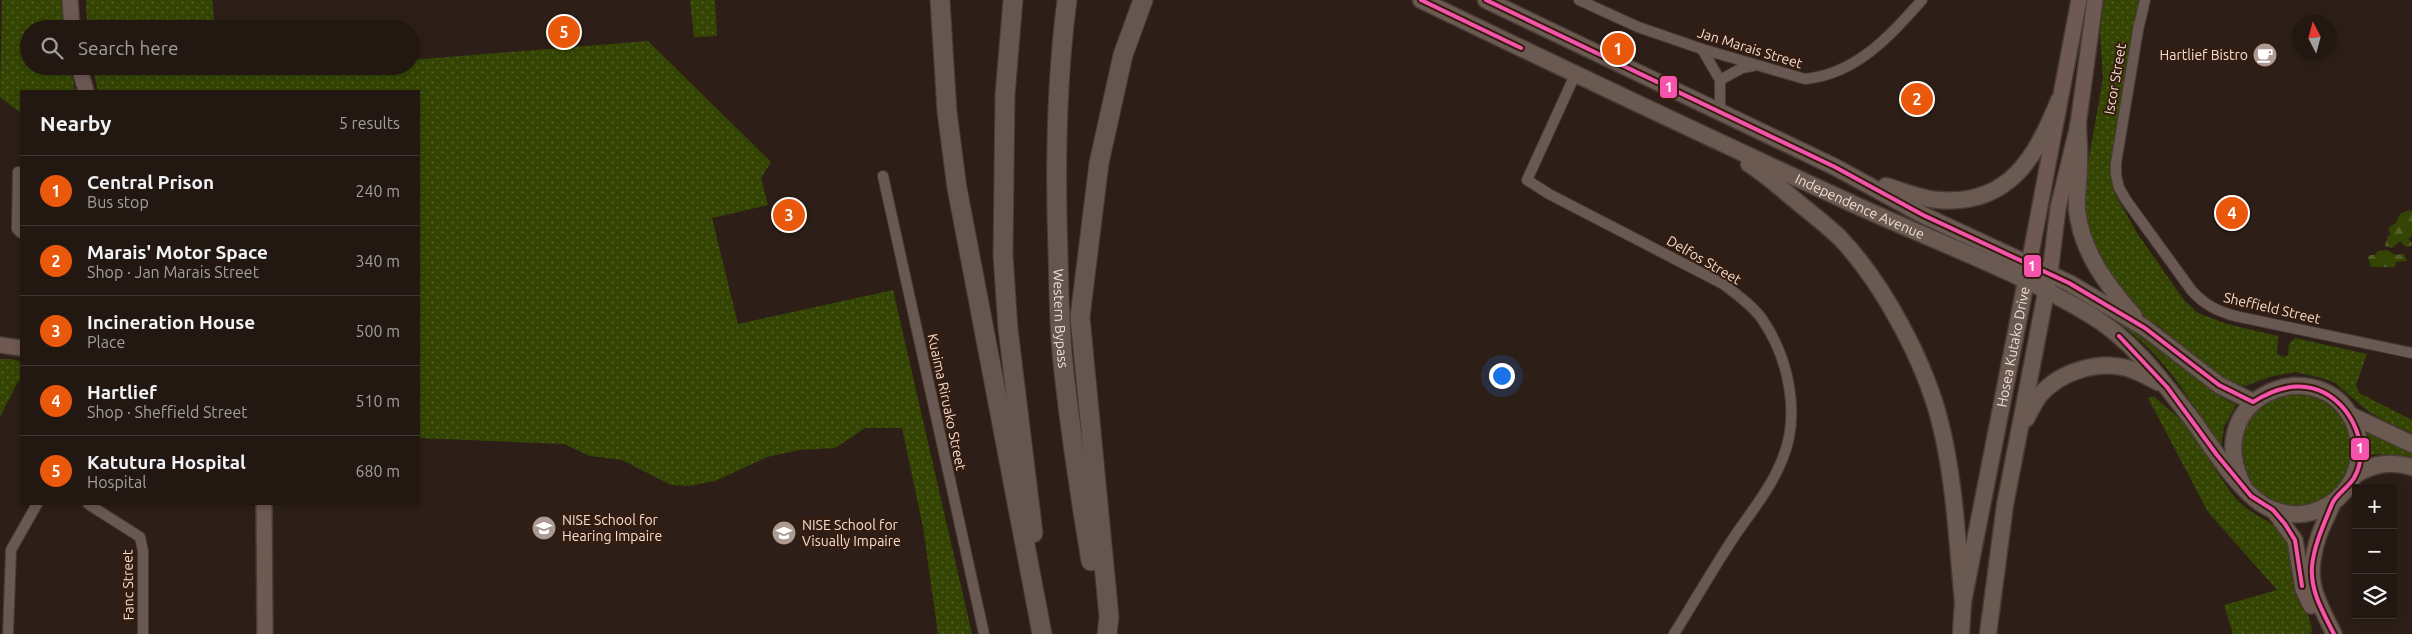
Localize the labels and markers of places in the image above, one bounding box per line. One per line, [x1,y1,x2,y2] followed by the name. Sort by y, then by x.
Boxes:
[548,13,580,51] pin: 5
[1602,30,1634,68] pin: 1
[2252,42,2278,68] cafe icon: Hartlief Bistro
[2160,47,2248,63] place label: Hartlief Bistro
[1901,80,1933,118] pin: 2
[2216,194,2248,232] pin: 4
[773,196,805,234] pin: 3
[562,512,662,544] place label: NISE School for Hearing Impaire
[531,515,557,541] school or university icon: NISE School for Hearing Impaire
[802,517,901,549] place label: NISE School for Visually Impaire
[771,520,797,546] school or university icon: NISE School for Visually Impaire

